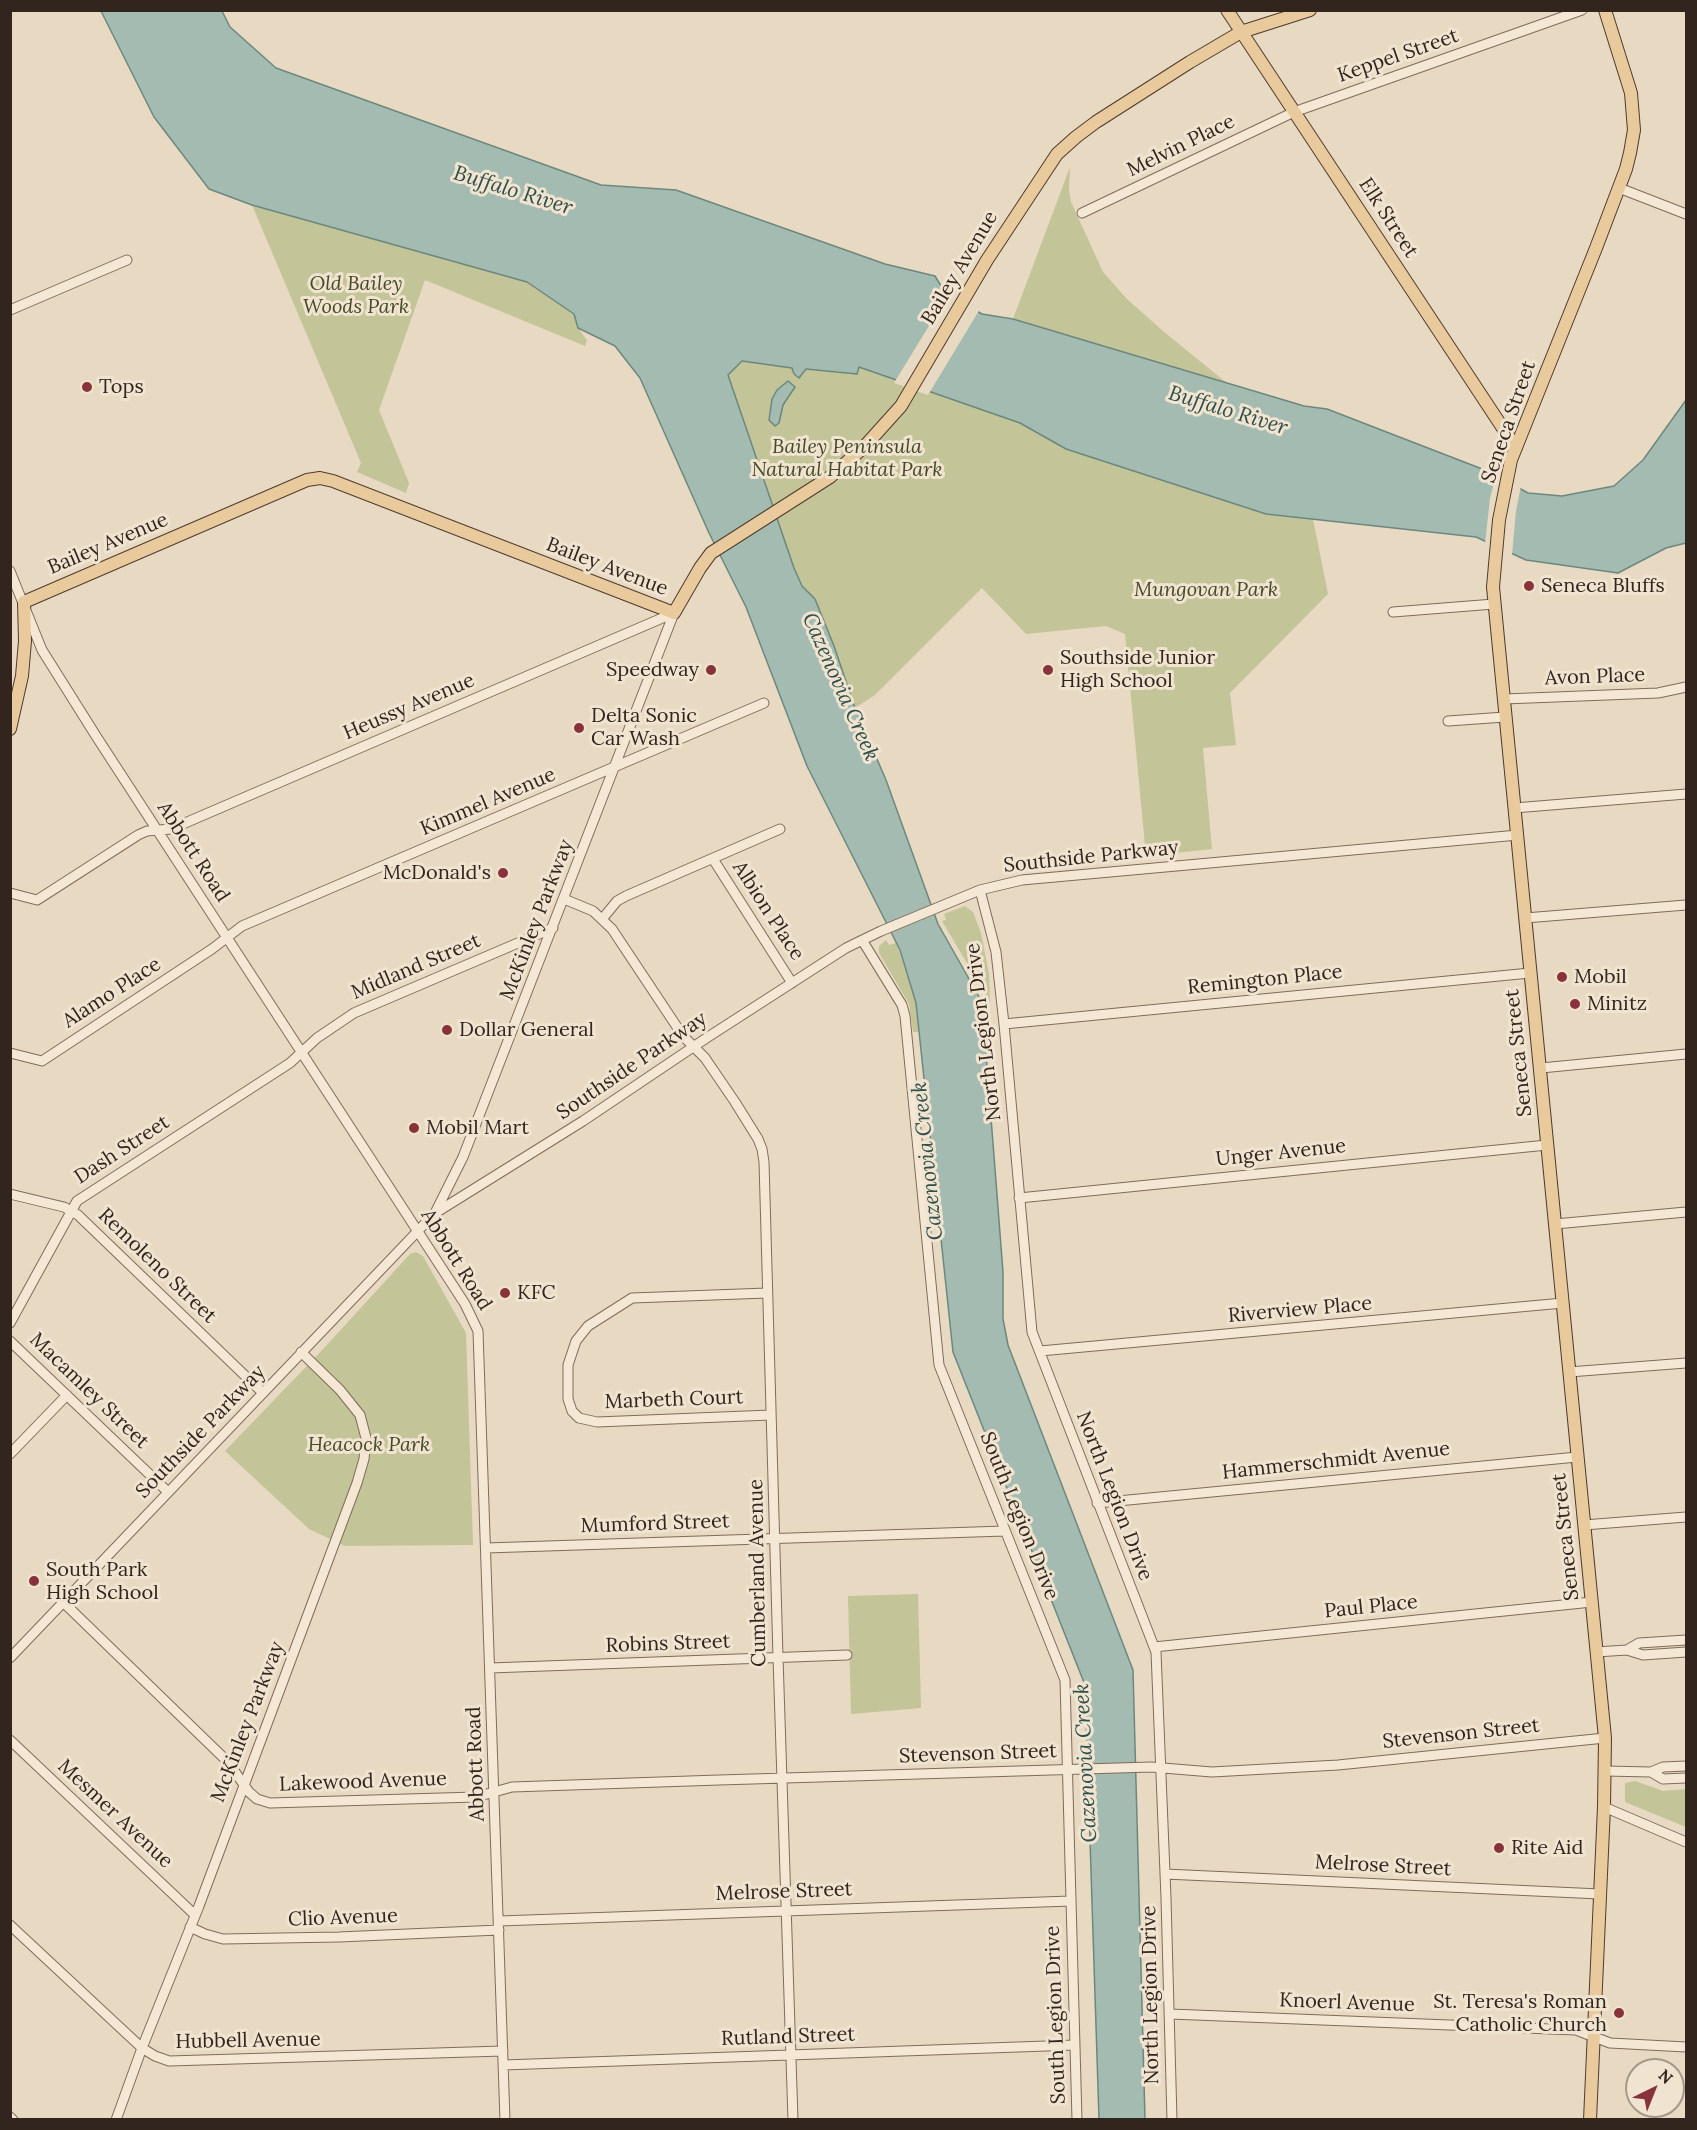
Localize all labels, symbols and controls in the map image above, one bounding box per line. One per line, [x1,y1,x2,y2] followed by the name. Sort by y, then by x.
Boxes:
[1334,24,1462,88] street label: Keppel Street
[1123,110,1239,182] street label: Melvin Place
[450,161,576,221] water label: Buffalo River
[1353,173,1423,263] street label: Elk Street
[917,207,1003,329] street label: Bailey Avenue
[303,272,409,319] park label: Old Bailey Woods Park
[1477,358,1541,486] street label: Seneca Street
[99,375,144,399] place label: Tops
[80,380,94,394] marker: Tops
[1165,381,1291,441] water label: Buffalo River
[751,435,943,482] park label: Bailey Peninsula Natural Habitat Park
[44,508,172,580] street label: Bailey Avenue
[543,533,671,601] street label: Bailey Avenue
[1541,574,1665,598] place label: Seneca Bluffs
[1134,578,1278,602] park label: Mungovan Park
[1522,579,1536,593] marker: Seneca Bluffs
[796,609,884,765] water label: Cazenovia Creek
[1060,646,1215,693] place label: Southside Junior High School
[606,658,699,682] place label: Speedway
[704,663,718,677] marker: Speedway
[1041,663,1055,677] marker: Southside Junior High School
[1544,663,1646,691] street label: Avon Place
[340,669,478,745] street label: Heussy Avenue
[591,704,697,751] place label: Delta Sonic Car Wash
[572,721,586,735] marker: Delta Sonic Car Wash
[417,763,559,841] street label: Kimmel Avenue
[152,797,234,907] street label: Abbott Road
[495,836,579,1004] street label: McKinley Parkway
[1002,836,1180,878] street label: Southside Parkway
[727,857,809,965] street label: Albion Place
[383,861,491,885] place label: McDonald's
[496,866,510,880] marker: McDonald's
[348,929,484,1005] street label: Midland Street
[961,942,1007,1122] street label: North Legion Drive
[58,952,166,1034] street label: Alamo Place
[1186,960,1344,1000] street label: Remington Place
[1574,965,1627,989] place label: Mobil
[1555,970,1569,984] marker: Mobil
[1500,988,1538,1118] street label: Seneca Street
[1587,992,1647,1016] place label: Minitz
[1568,997,1582,1011] marker: Minitz
[552,1007,712,1125] street label: Southside Parkway
[459,1018,594,1042] place label: Dollar General
[440,1023,454,1037] marker: Dollar General
[907,1080,949,1242] water label: Cazenovia Creek
[70,1110,174,1190] street label: Dash Street
[426,1116,529,1140] place label: Mobil Mart
[407,1121,421,1135] marker: Mobil Mart
[1215,1134,1347,1172] street label: Unger Avenue
[93,1204,221,1328] street label: Remoleno Street
[415,1205,497,1315] street label: Abbott Road
[517,1281,555,1305] place label: KFC
[498,1286,512,1300] marker: KFC
[1227,1292,1373,1328] street label: Riverview Place
[24,1328,154,1454] street label: Macamley Street
[131,1360,271,1504] street label: Southside Parkway
[604,1386,744,1414] street label: Marbeth Court
[1071,1408,1157,1584] street label: North Legion Drive
[974,1429,1064,1603] street label: South Legion Drive
[308,1433,430,1457] park label: Heacock Park
[1221,1437,1451,1485] street label: Hammerschmidt Avenue
[1547,1472,1585,1602] street label: Seneca Street
[744,1479,772,1667] street label: Cumberland Avenue
[580,1509,730,1539] street label: Mumford Street
[46,1558,159,1605] place label: South Park High School
[27,1574,41,1588] marker: South Park High School
[1323,1590,1419,1624] street label: Paul Place
[605,1630,731,1658] street label: Robins Street
[206,1638,290,1806] street label: McKinley Parkway
[1069,1683,1103,1843] water label: Cazenovia Creek
[462,1706,490,1822] street label: Abbott Road
[1381,1714,1541,1754] street label: Stevenson Street
[899,1739,1057,1769] street label: Stevenson Street
[52,1754,178,1874] street label: Mesmer Avenue
[279,1767,447,1797] street label: Lakewood Avenue
[1511,1836,1583,1860] place label: Rite Aid
[1492,1841,1506,1855] marker: Rite Aid
[1314,1850,1452,1882] street label: Melrose Street
[715,1878,853,1906] street label: Melrose Street
[288,1904,398,1932] street label: Clio Avenue
[1137,1905,1165,2085] street label: North Legion Drive
[1041,1925,1071,2105] street label: South Legion Drive
[1279,1989,1415,2017] street label: Knoerl Avenue
[1433,1990,1607,2037] place label: St. Teresa's Roman Catholic Church
[1612,2006,1626,2020] marker: St. Teresa's Roman Catholic Church
[721,2023,855,2051] street label: Rutland Street
[175,2028,321,2054] street label: Hubbell Avenue
[1625,2058,1685,2118] north arrow
[1655,2065,1677,2088] text: N

